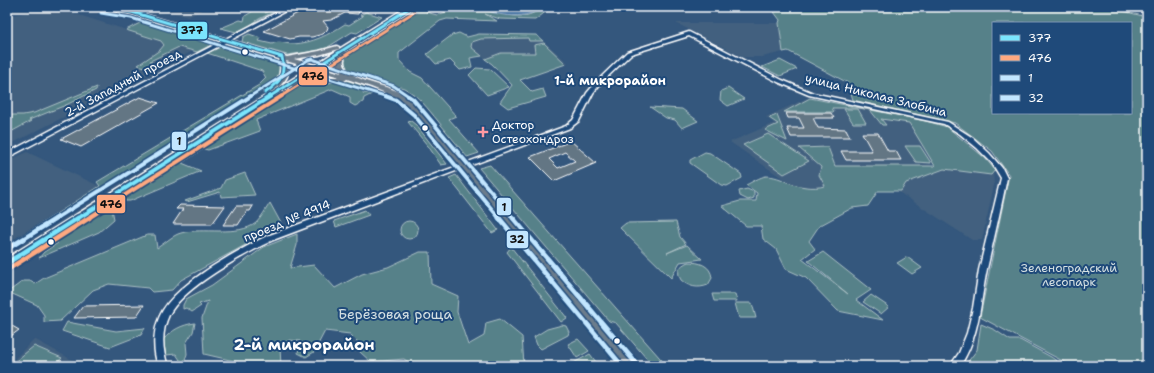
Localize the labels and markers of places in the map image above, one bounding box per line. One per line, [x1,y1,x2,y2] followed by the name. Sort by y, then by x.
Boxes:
[240,47,250,57] unlabelled marker
[492,117,574,147] place label: Доктор Остеохондроз
[420,123,430,133] unlabelled marker
[477,126,489,138] marker: Доктор Остеохондроз
[46,237,56,247] unlabelled marker
[612,336,622,346] unlabelled marker

